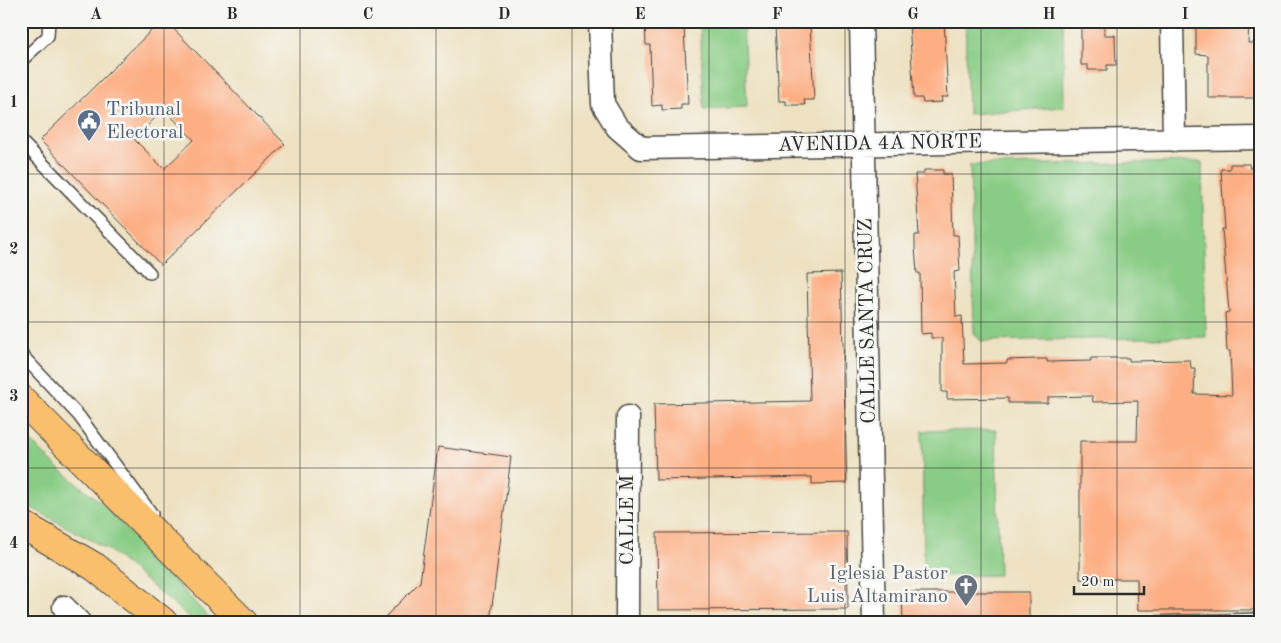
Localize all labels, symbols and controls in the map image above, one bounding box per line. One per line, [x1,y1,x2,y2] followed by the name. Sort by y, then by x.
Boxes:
[90,7,102,23] text: A
[226,7,238,23] text: B
[363,7,373,23] text: C
[498,7,510,23] text: D
[634,7,646,23] text: E
[772,7,783,23] text: F
[907,7,919,23] text: G
[1042,7,1056,23] text: H
[1181,7,1189,23] text: I
[9,95,19,111] text: 1
[106,100,184,143] place label: Tribunal Electoral
[76,108,102,142] public building icon: Tribunal Electoral
[778,132,982,156] street label: AVENIDA 4A NORTE
[856,218,880,424] street label: CALLE SANTA CRUZ
[9,242,19,258] text: 2
[9,389,19,405] text: 3
[618,475,638,565] street label: CALLE M
[9,536,19,552] text: 4
[1074,563,1144,595] scale bar
[807,564,948,607] place label: Iglesia Pastor Luis Altamirano
[953,573,979,607] church icon: Iglesia Pastor Luis Altamirano
[1081,575,1115,590] text: 20 m

